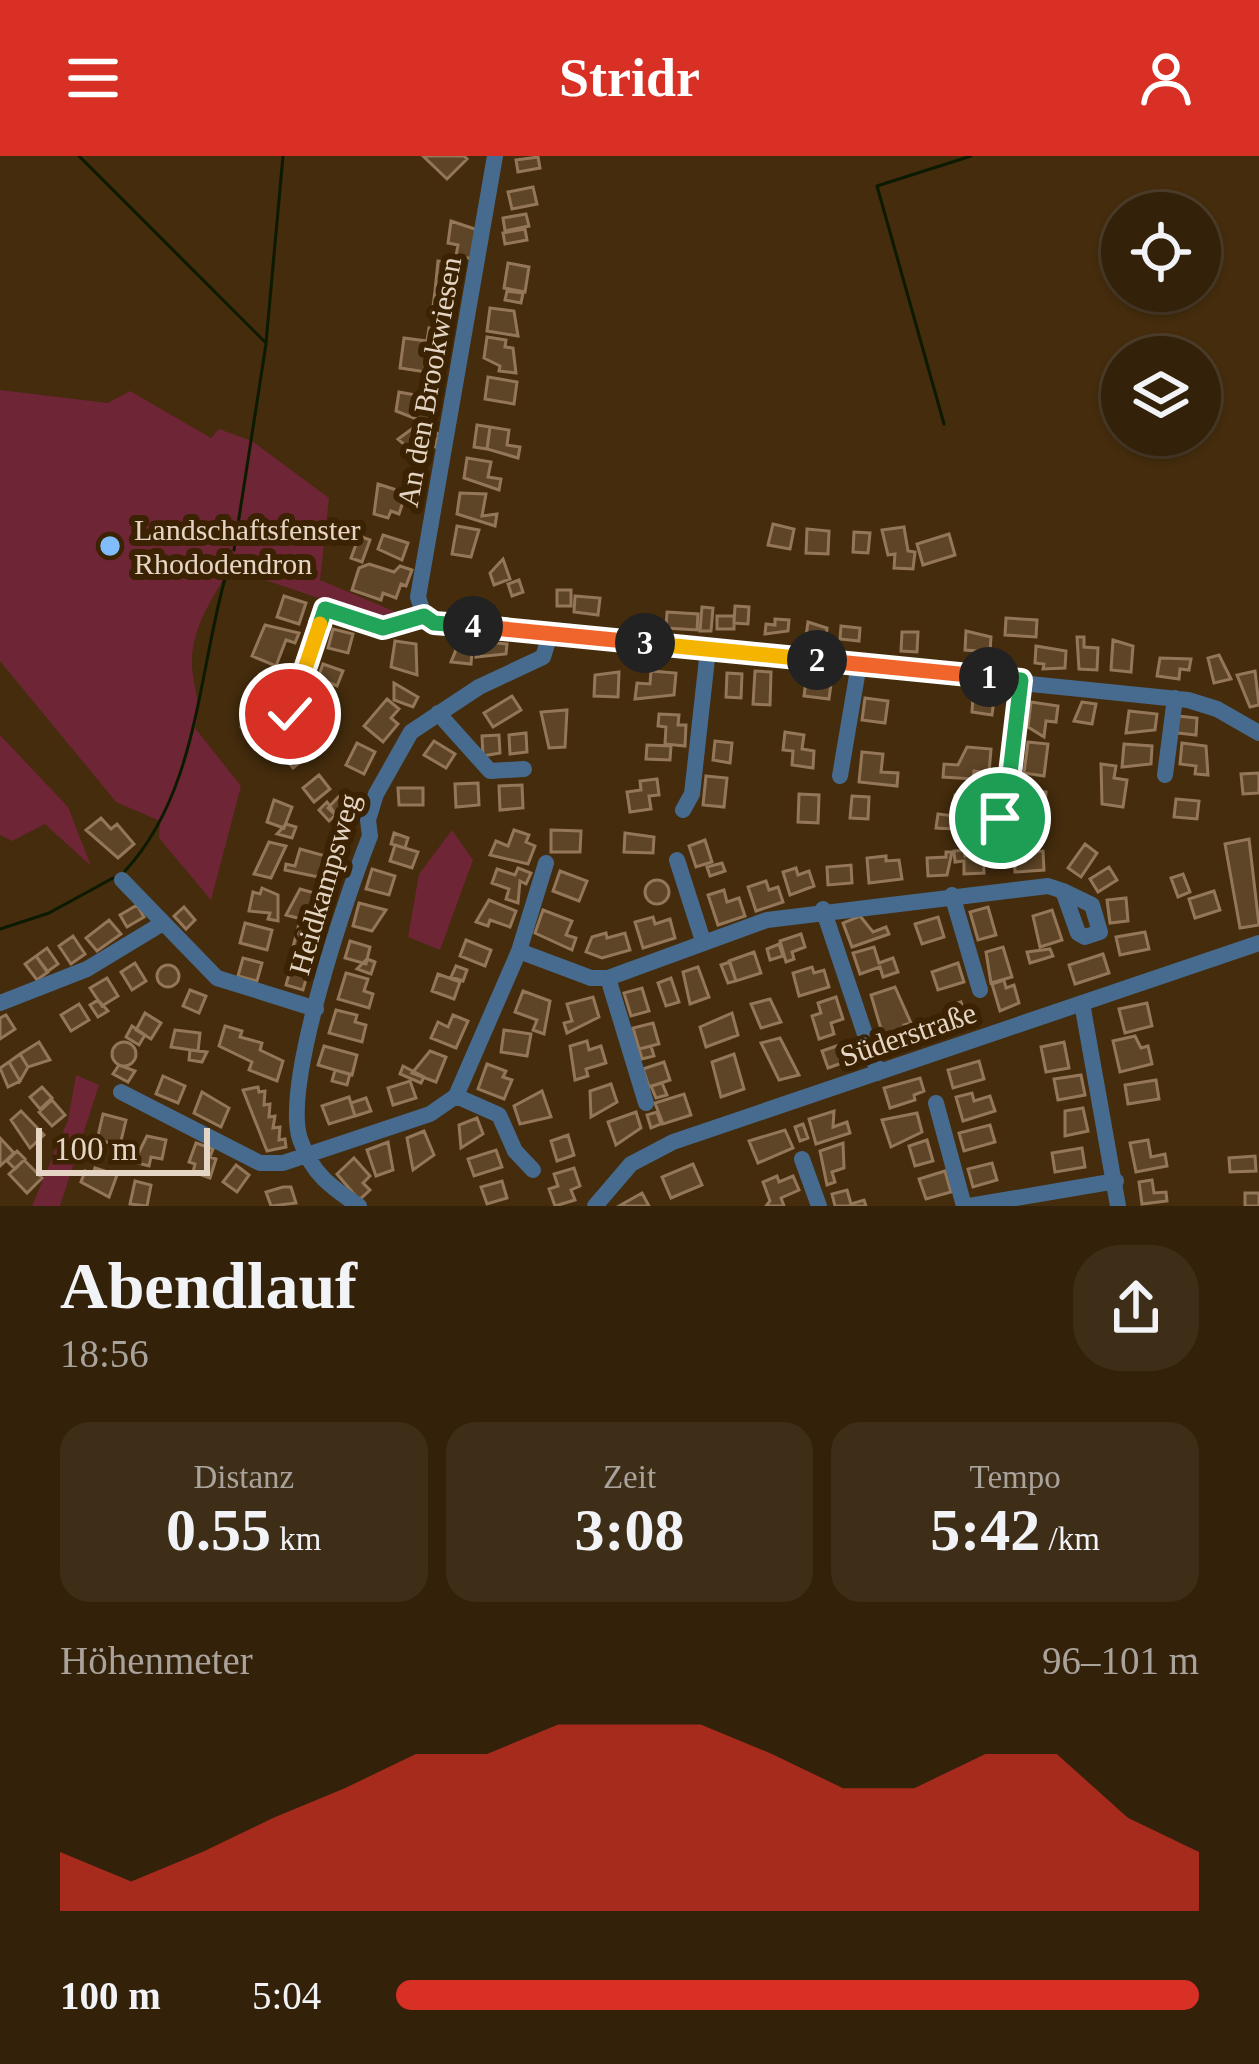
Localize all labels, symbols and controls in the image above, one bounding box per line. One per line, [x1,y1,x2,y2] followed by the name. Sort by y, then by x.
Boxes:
[60,45,126,111] icon: menu
[1133,45,1199,111] icon: person
[559,48,700,108] text: Stridr
[1101,192,1221,456] map controls
[1101,192,1221,312] button: locate
[391,254,467,510] street label: An den Brookwiesen
[1101,336,1221,456] button: layers
[134,513,361,580] place label: Landschaftsfenster Rhododendron
[97,533,123,559] marker: Landschaftsfenster Rhododendron
[443,596,503,656] pin: 4
[465,608,481,644] text: 4
[615,613,675,673] pin: 3
[637,625,653,661] text: 3
[787,630,847,690] pin: 2
[809,642,825,678] text: 2
[959,647,1019,707] pin: 1
[981,659,997,695] text: 1
[239,663,341,765] pin
[257,681,323,747] icon: check
[949,767,1051,869] pin
[967,785,1033,851] icon: arrive
[282,790,366,978] street label: Heidkampsweg
[836,995,980,1073] street label: Süderstraße
[36,1122,210,1175] scale bar
[54,1131,137,1167] text: 100 m
[1073,1245,1199,1371] button: share
[60,1249,357,1322] text: Abendlauf
[60,1332,149,1375] text: 18:56
[193,1459,294,1495] text: Distanz
[603,1459,656,1495] text: Zeit
[970,1459,1061,1495] text: Tempo
[166,1497,271,1563] text: 0.55
[575,1497,684,1563] text: 3:08
[930,1497,1040,1563] text: 5:42
[271,1521,322,1557] text: km
[1040,1521,1100,1557] text: /km
[60,1639,253,1682] text: Höhenmeter
[1042,1639,1199,1682] text: 96–101 m
[60,1974,161,2017] text: 100 m
[252,1974,321,2017] text: 5:04

